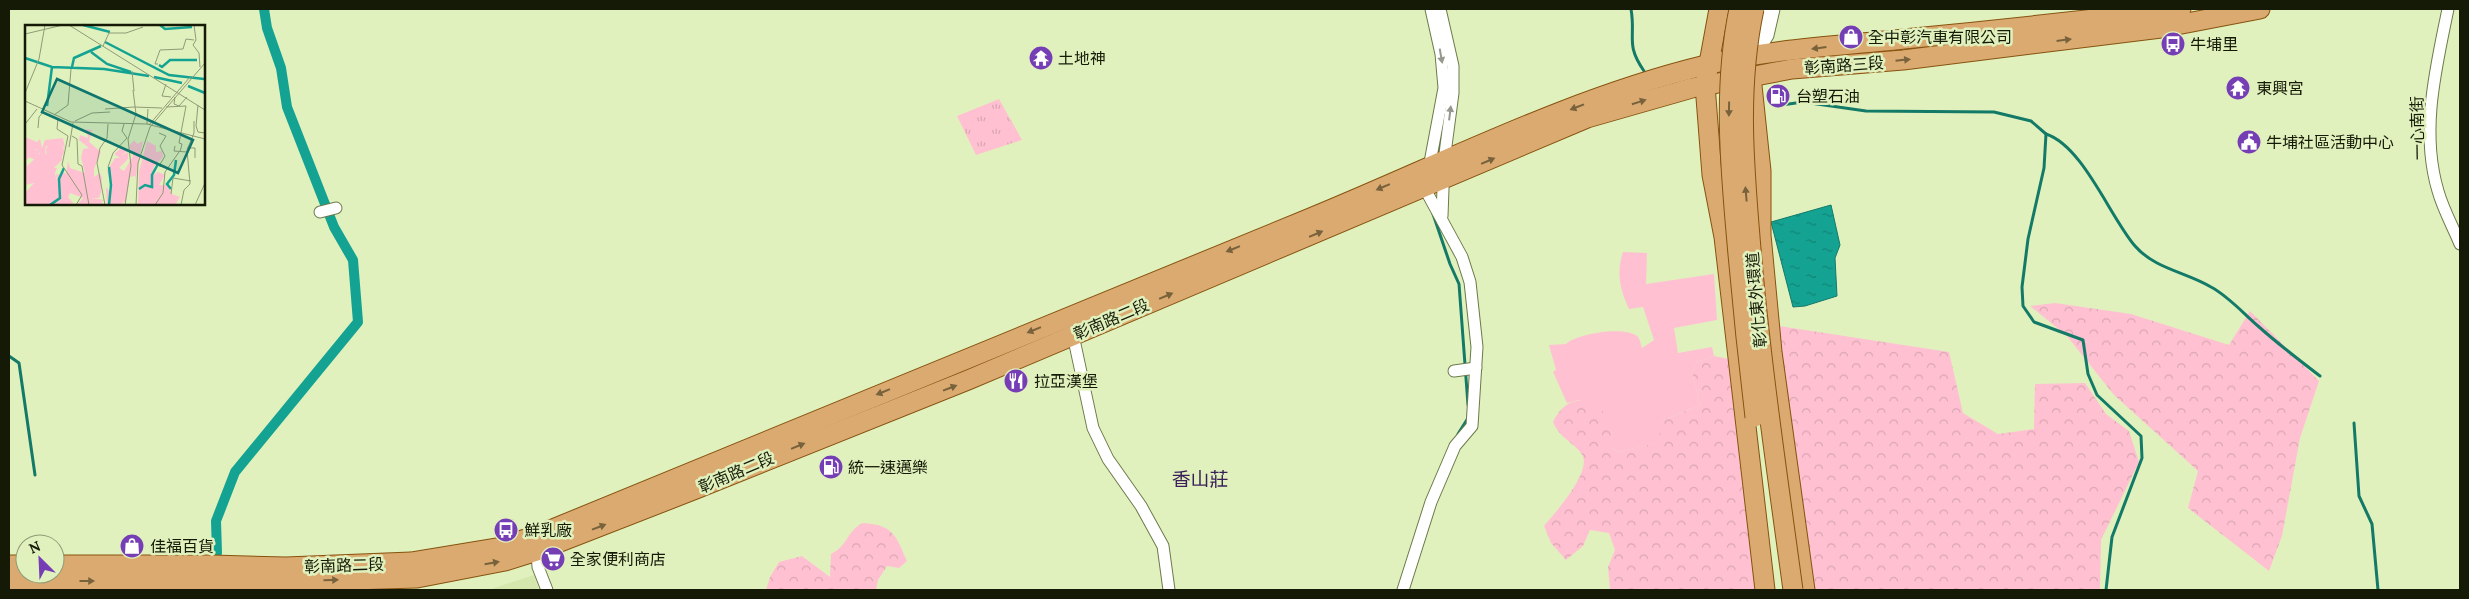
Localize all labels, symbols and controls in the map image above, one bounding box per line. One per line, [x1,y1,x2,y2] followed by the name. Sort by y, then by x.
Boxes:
[1838,24,1864,50] shop icon: 全中彰汽車有限公司
[25,25,205,205] inset map
[1868,27,2012,47] place label: 全中彰汽車有限公司
[2160,31,2186,57] bus stop icon: 牛埔里
[2190,34,2238,54] place label: 牛埔里
[2056,36,2072,44] one-way arrow
[1811,44,1827,52] one-way arrow
[1028,45,1054,71] temple icon: 土地神
[1058,48,1106,68] place label: 土地神
[1438,49,1446,65] one-way arrow
[1803,52,1885,78] street label: 彰南路三段
[1895,56,1911,64] one-way arrow
[2225,75,2251,101] temple icon: 東興宮
[2256,78,2304,98] place label: 東興宮
[1765,83,1791,109] fuel station icon: 台塑石油
[1796,86,1860,106] place label: 台塑石油
[2406,96,2428,160] street label: 一心南街
[1632,98,1647,105] one-way arrow
[1725,102,1733,118] one-way arrow
[1446,104,1454,120] one-way arrow
[1570,104,1585,111] one-way arrow
[2236,129,2262,155] public building icon: 牛埔社區活動中心
[2266,132,2394,152] place label: 牛埔社區活動中心
[1481,157,1495,165] one-way arrow
[1375,183,1390,191] one-way arrow
[1742,186,1750,202] one-way arrow
[1309,229,1323,237] one-way arrow
[1226,246,1240,254] one-way arrow
[1742,251,1770,349] street label: 彰化東外環道
[1159,292,1174,300] one-way arrow
[1070,294,1152,344] street label: 彰南路二段
[1027,327,1041,335] one-way arrow
[1003,368,1029,394] restaurant icon: 拉亞漢堡
[1034,371,1098,391] place label: 拉亞漢堡
[942,383,957,391] one-way arrow
[876,389,891,397] one-way arrow
[791,442,805,450] one-way arrow
[695,447,777,497] street label: 彰南路二段
[818,454,844,480] fuel station icon: 統一速邁樂
[848,457,928,477] place label: 統一速邁樂
[1171,467,1229,491] district label: 香山莊
[493,517,519,543] bus stop icon: 鮮乳廠
[524,520,572,540] place label: 鮮乳廠
[592,523,607,531] one-way arrow
[119,533,145,559] shop icon: 佳福百貨
[15,534,65,584] north arrow
[150,536,214,556] place label: 佳福百貨
[26,537,43,558] text: N
[540,546,566,572] supermarket icon: 全家便利商店
[570,549,666,569] place label: 全家便利商店
[304,554,384,576] street label: 彰南路二段
[485,559,501,567] one-way arrow
[324,576,340,584] one-way arrow
[79,577,95,585] one-way arrow

